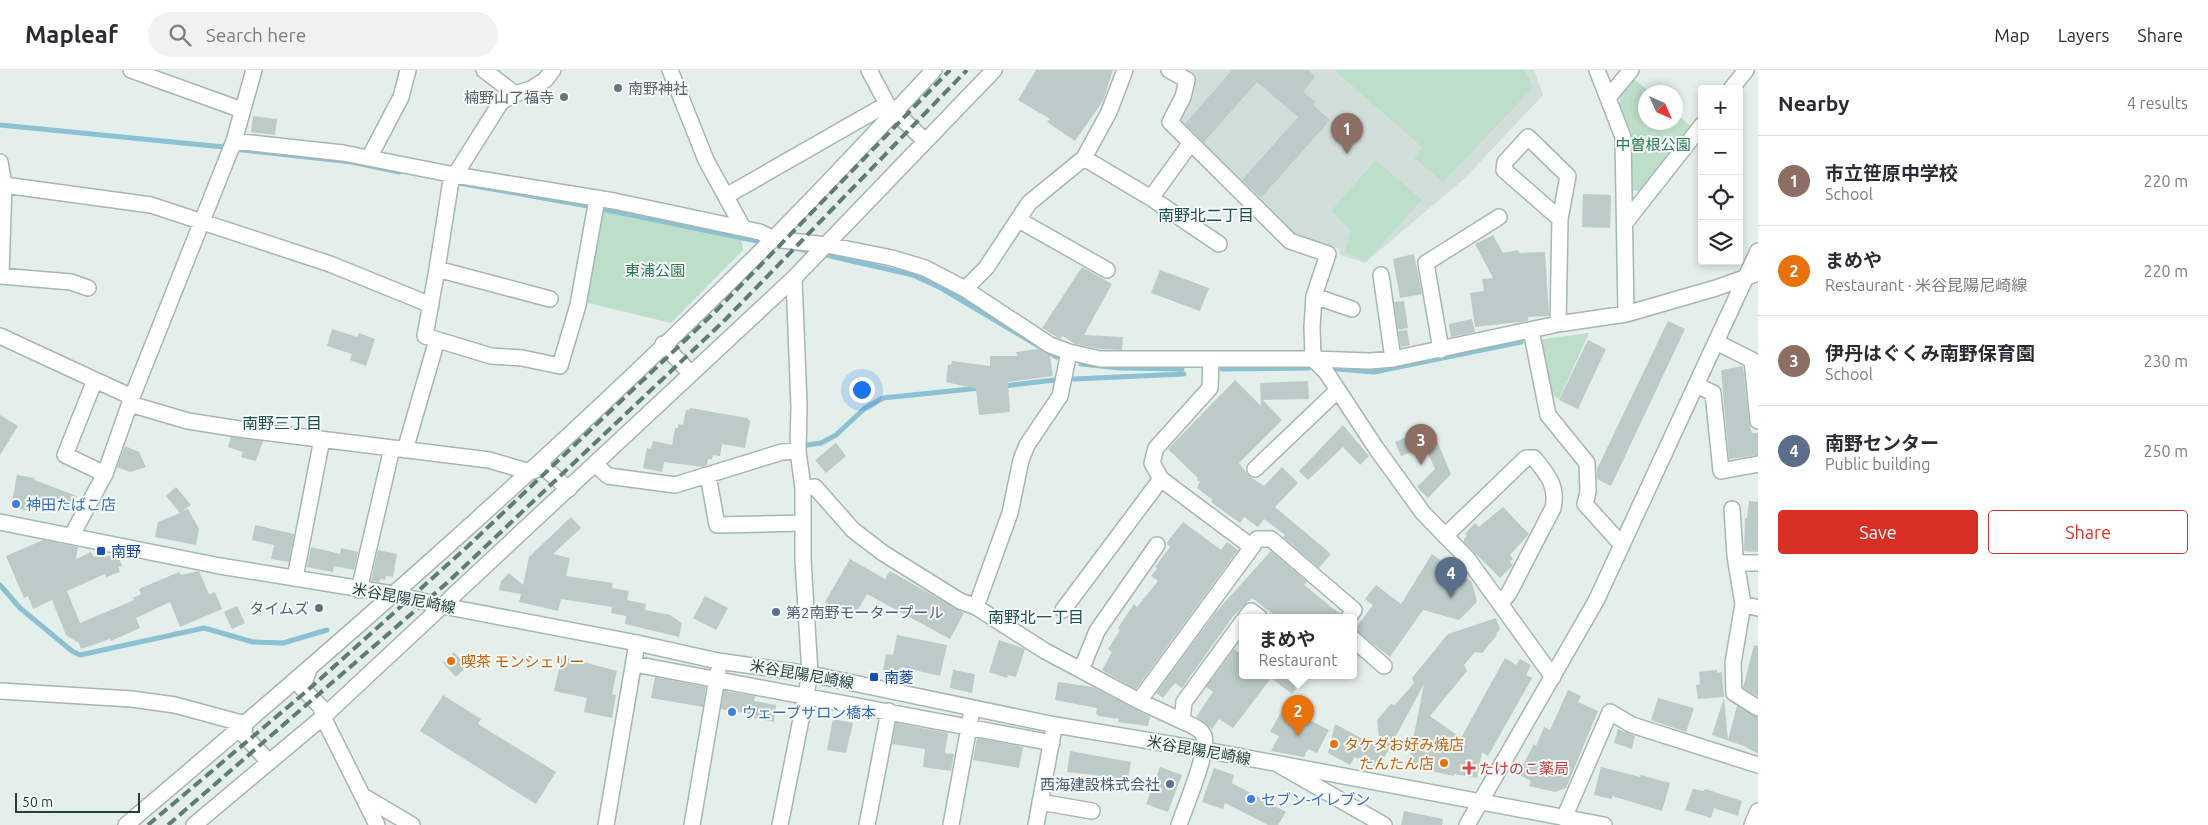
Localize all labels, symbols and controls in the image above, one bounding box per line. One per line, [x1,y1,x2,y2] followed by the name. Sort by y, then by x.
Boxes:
[148,12,498,57] search box
[25,21,118,48] text: Mapleaf
[166,21,194,49] icon: search
[206,24,306,46] text: Search here
[1994,25,2030,45] text: Map
[2058,25,2109,45] text: Layers
[2137,25,2183,45] text: Share
[628,80,688,97] place label: 南野神社
[612,82,624,94] marker: 南野神社
[1638,85,1683,130] north arrow
[1698,85,1743,265] map controls
[1698,85,1743,130] button: +
[464,89,554,106] place label: 楠野山了福寺
[558,91,570,103] marker: 楠野山了福寺
[1778,91,1849,115] text: Nearby
[2127,94,2188,112] text: 4 results
[1331,113,1363,154] pin: 1
[1698,130,1743,175] button: −
[1615,136,1691,153] park label: 中曽根公園
[1825,162,1958,184] text: 市立笹原中学校
[1789,172,1799,190] text: 1
[2143,172,2188,190] text: 220 m
[1698,175,1743,220] button: locate
[1825,185,1873,203] text: School
[1158,206,1254,224] district label: 南野北二丁目
[1698,220,1743,265] button: layers
[1825,249,1882,271] text: まめや
[625,262,685,279] park label: 東浦公園
[1789,262,1799,280] text: 2
[2143,262,2188,280] text: 220 m
[1825,276,2027,294] text: Restaurant · 米谷昆陽尼崎線
[1825,342,2035,364] text: 伊丹はぐくみ南野保育園
[1789,352,1799,370] text: 3
[2143,352,2188,370] text: 230 m
[1825,365,1873,383] text: School
[849,377,875,403] your location
[242,414,322,432] district label: 南野三丁目
[1405,424,1437,465] pin: 3
[1825,432,1939,454] text: 南野センター
[1789,442,1799,460] text: 4
[2143,442,2188,460] text: 250 m
[1825,455,1930,473] text: Public building
[26,496,116,513] place label: 神田たばこ店
[10,498,22,510] marker: 神田たばこ店
[1778,510,1978,554] button: Save
[1988,510,2188,554] button: Share
[111,543,141,560] place label: 南野
[95,545,107,557] marker: 南野
[1435,557,1467,598] pin: 4
[351,580,457,616] street label: 米谷昆陽尼崎線
[249,600,309,617] place label: タイムズ
[313,602,325,614] marker: タイムズ
[786,604,944,621] place label: 第2南野モータープール
[770,606,782,618] marker: 第2南野モータープール
[988,608,1084,626] district label: 南野北一丁目
[1239,614,1357,679] popup
[1258,628,1316,650] text: まめや
[1258,651,1338,669] text: Restaurant
[461,653,584,670] place label: 喫茶 モンシェリー
[445,655,457,667] marker: 喫茶 モンシェリー
[749,657,855,691] street label: 米谷昆陽尼崎線
[884,669,914,686] place label: 南菱
[868,671,880,683] marker: 南菱
[1282,695,1314,736] pin: 2
[742,704,876,721] place label: ウェーブサロン橋本
[726,706,738,718] marker: ウェーブサロン橋本
[1146,733,1252,767] street label: 米谷昆陽尼崎線
[1344,736,1464,753] place label: タケダお好み焼店
[1328,738,1340,750] marker: タケダお好み焼店
[1359,755,1434,772] place label: たんたん店
[1438,757,1450,769] marker: たんたん店
[1479,760,1569,777] place label: たけのこ薬局
[1463,762,1475,774] marker: たけのこ薬局
[1040,776,1160,793] place label: 西海建設株式会社
[1164,778,1176,790] marker: 西海建設株式会社
[15,790,140,813] scale bar
[1261,791,1370,808] place label: セブン-イレブン
[1245,793,1257,805] marker: セブン-イレブン
[22,794,53,810] text: 50 m

